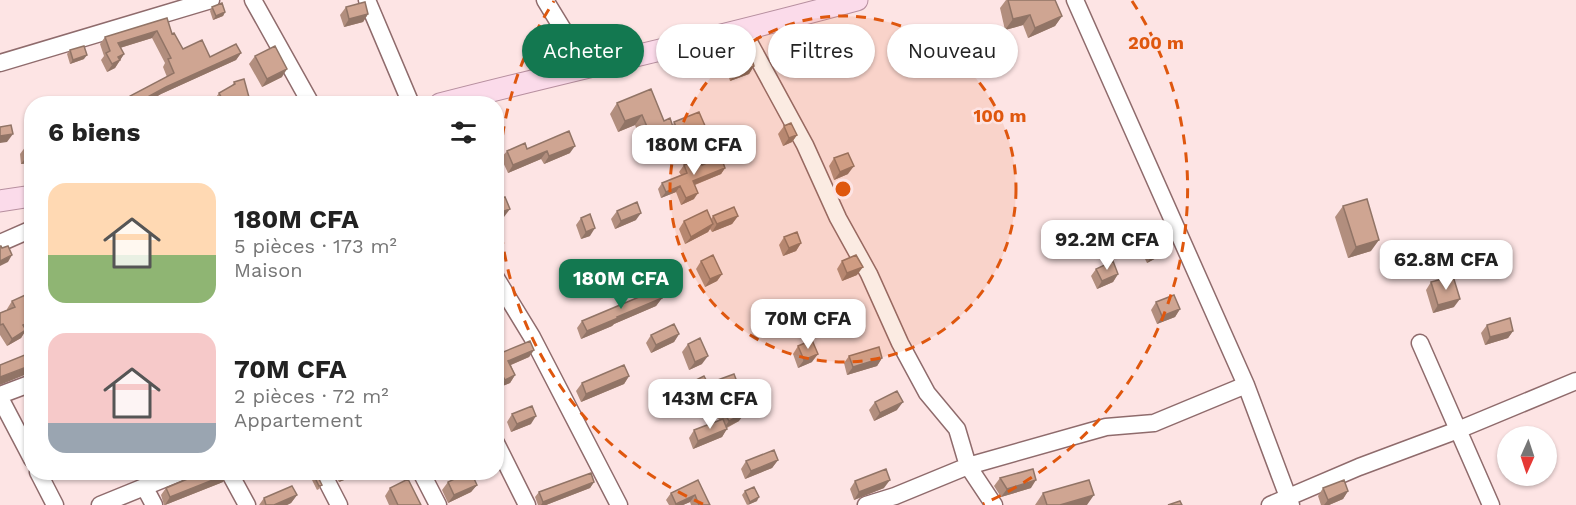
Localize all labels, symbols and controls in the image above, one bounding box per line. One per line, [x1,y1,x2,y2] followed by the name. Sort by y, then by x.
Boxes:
[522,24,644,78] chip: Acheter
[656,24,756,78] chip: Louer
[768,24,875,78] chip: Filtres
[887,24,1018,78] chip: Nouveau
[1128,32,1184,53] text: 200 m
[973,105,1027,126] text: 100 m
[447,116,480,149] icon: filters
[48,117,140,147] text: 6 biens
[632,125,756,176] pin: 180M CFA
[646,132,742,156] text: 180M CFA
[833,179,853,199] centre of rings
[234,204,359,234] text: 180M CFA
[96,207,168,279] icon: home
[1038,220,1176,271] pin: 92.2M CFA
[1055,227,1159,251] text: 92.2M CFA
[234,234,397,258] text: 5 pièces · 173 m²
[1377,240,1515,291] pin: 62.8M CFA
[1394,247,1498,271] text: 62.8M CFA
[234,258,303,282] text: Maison
[559,259,683,310] pin: 180M CFA
[573,266,669,290] text: 180M CFA
[753,299,863,350] pin: 70M CFA
[765,306,851,330] text: 70M CFA
[234,354,347,384] text: 70M CFA
[96,357,168,429] icon: home
[648,379,772,430] pin: 143M CFA
[234,384,389,408] text: 2 pièces · 72 m²
[662,386,758,410] text: 143M CFA
[234,408,362,432] text: Appartement
[1497,426,1557,486] north arrow
[1497,426,1557,486] map controls

